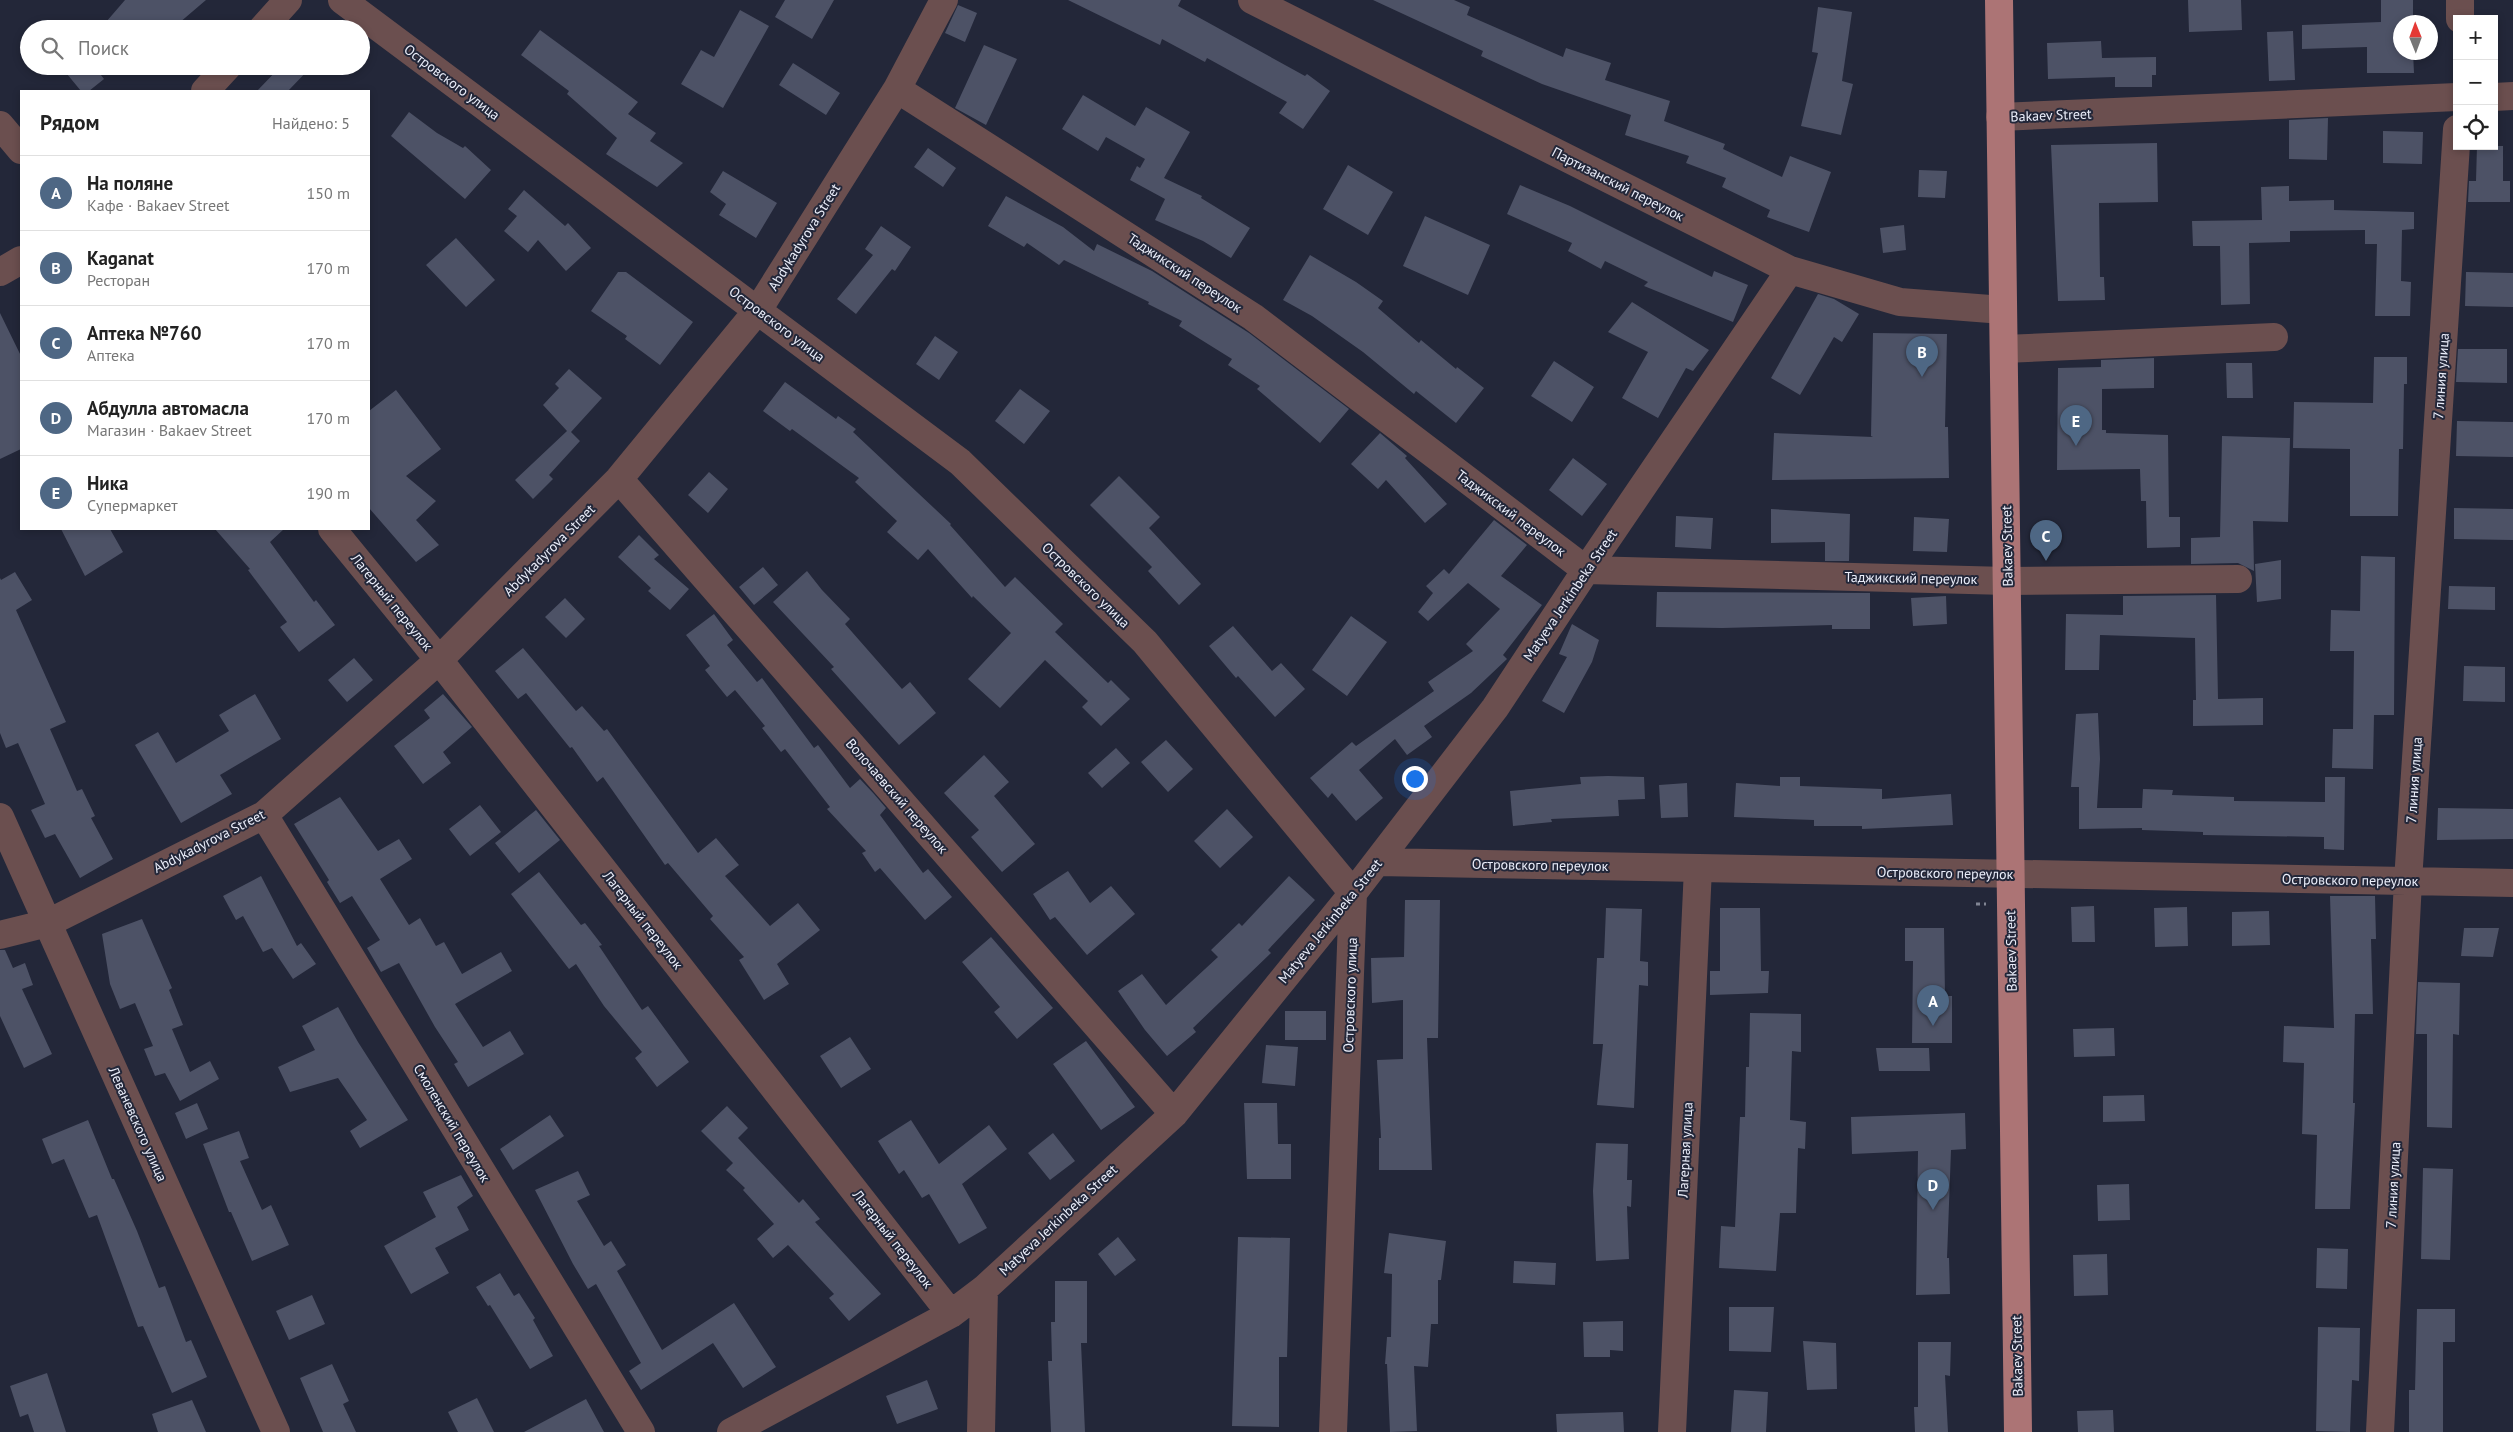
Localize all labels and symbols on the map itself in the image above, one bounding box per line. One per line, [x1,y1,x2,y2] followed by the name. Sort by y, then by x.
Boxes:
[2393,15,2438,60] north arrow
[400,40,504,124] street label: Островского улица
[2010,105,2092,125] street label: Bakaev Street
[1549,143,1687,225] street label: Партизанский переулок
[764,180,844,294] street label: Abdykadyrova Street
[1124,229,1246,317] street label: Таджикский переулок
[725,282,829,366] street label: Островского улица
[2429,332,2453,420] street label: 7 линия улица
[1906,336,1938,377] pin: B
[2060,405,2092,446] pin: E
[1453,466,1570,560] street label: Таджикский переулок
[499,500,599,600] street label: Abdykadyrova Street
[1997,505,2017,587] street label: Bakaev Street
[2030,520,2062,561] pin: C
[1519,525,1621,664] street label: Matyeva Jerkinbeka Street
[1038,538,1134,632] street label: Островского улица
[347,549,437,655] street label: Лагерный переулок
[1844,568,1978,588] street label: Таджикский переулок
[842,735,952,857] street label: Волочаевский переулок
[2402,736,2426,824] street label: 7 линия улица
[1402,766,1428,792] your location
[150,805,268,877] street label: Abdykadyrova Street
[1274,855,1386,987] street label: Matyeva Jerkinbeka Street
[1472,855,1609,875] street label: Островского переулок
[1877,863,2014,883] street label: Островского переулок
[598,866,687,973] street label: Лагерный переулок
[2282,870,2419,890] street label: Островского переулок
[2001,910,2021,992] street label: Bakaev Street
[1339,937,1361,1053] street label: Островского улица
[1917,985,1949,1026] pin: A
[410,1061,495,1186] street label: Смоленский переулок
[104,1063,171,1184] street label: Леваневского улица
[1673,1102,1696,1199] street label: Лагерная улица
[2382,1141,2404,1229] street label: 7 линия улица
[995,1160,1121,1280] street label: Matyeva Jerkinbeka Street
[1917,1169,1949,1210] pin: D
[848,1185,937,1292] street label: Лагерный переулок
[2007,1315,2027,1397] street label: Bakaev Street

